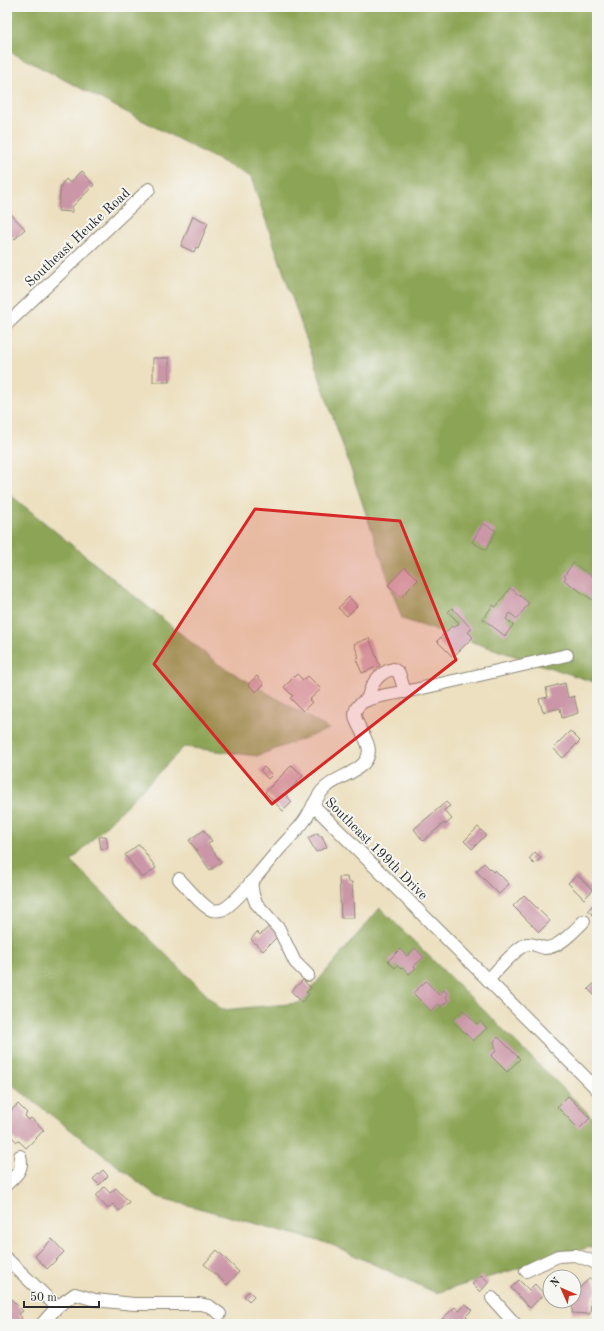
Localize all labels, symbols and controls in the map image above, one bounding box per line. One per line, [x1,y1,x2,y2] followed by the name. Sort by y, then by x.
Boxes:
[23,186,133,290] street label: Southeast Heuke Road
[322,795,430,903] street label: Southeast 199th Drive
[542,1269,582,1309] north arrow
[549,1276,563,1290] text: N
[24,1283,99,1309] scale bar
[30,1291,57,1304] text: 50 m

